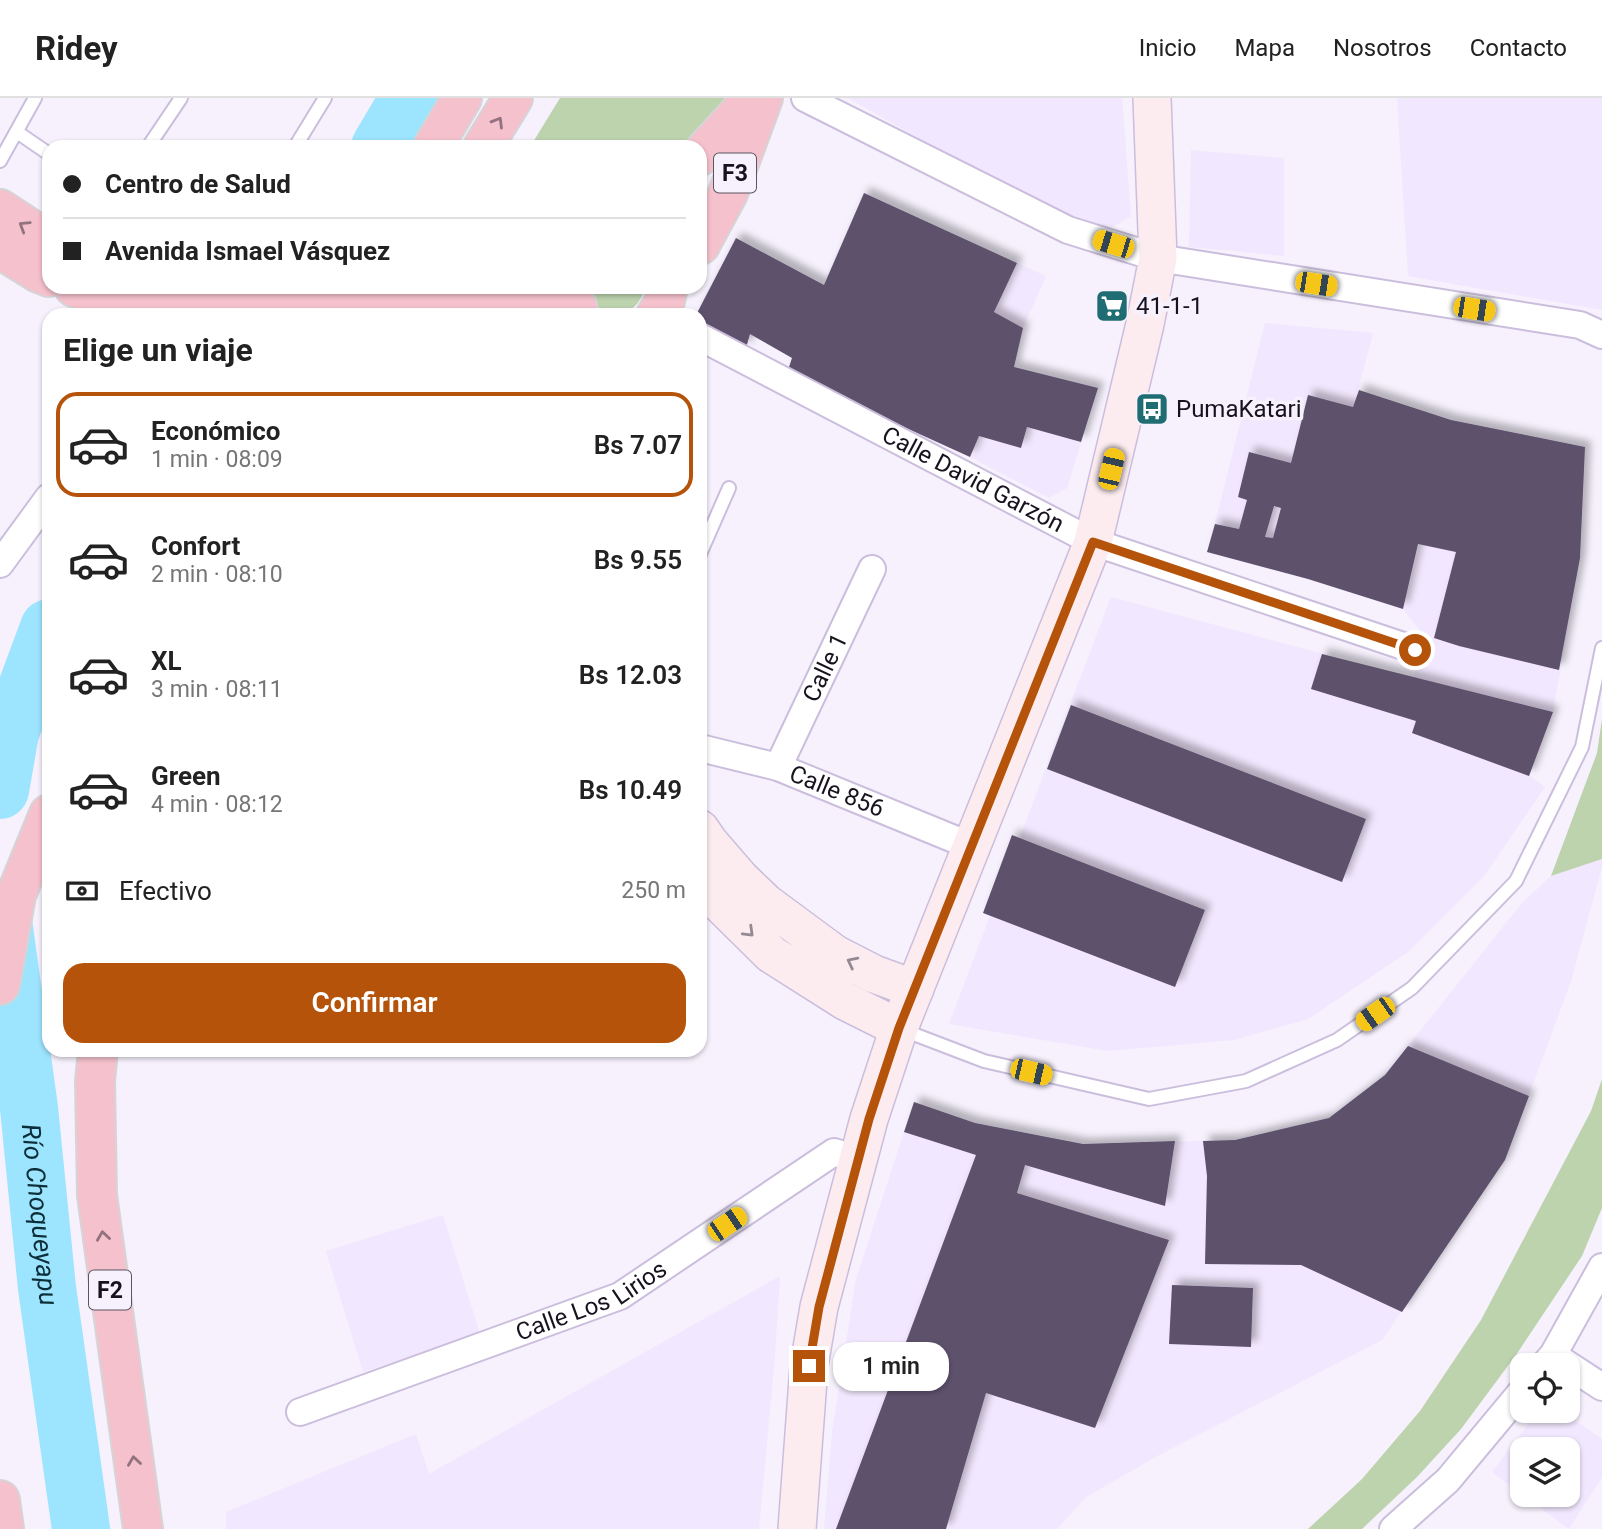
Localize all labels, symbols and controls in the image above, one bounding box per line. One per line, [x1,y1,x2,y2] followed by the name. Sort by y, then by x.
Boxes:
[35,29,118,68] text: Ridey
[1139,34,1196,62] text: Inicio
[1234,34,1295,62] text: Mapa
[1333,34,1432,62] text: Nosotros
[1470,34,1567,62] text: Contacto
[490,117,503,130] one-way arrow
[714,153,756,192] road number: F3
[105,169,291,199] text: Centro de Salud
[19,221,32,234] one-way arrow
[1090,228,1137,260] car
[105,236,390,266] text: Avenida Ismael Vásquez
[1294,270,1339,298] car
[1093,287,1131,325] supermarket icon: 41-1-1
[1136,292,1203,320] place label: 41-1-1
[1452,295,1497,323] car
[63,331,253,369] text: Elige un viaje
[1133,390,1171,428] bus stop icon: PumaKatari
[1176,395,1301,423] place label: PumaKatari
[67,413,130,476] icon: car
[151,416,280,446] text: Económico
[878,421,1069,538] street label: Calle David Garzón
[594,430,682,460] text: Bs 7.07
[151,446,283,473] text: 1 min · 08:09
[1097,446,1126,492] car
[67,528,130,591] icon: car
[151,531,240,561] text: Confort
[594,545,682,575] text: Bs 9.55
[151,561,283,588] text: 2 min · 08:10
[797,629,853,706] street label: Calle 1
[1399,634,1431,666] route start
[67,643,130,706] icon: car
[151,646,182,676] text: XL
[579,660,682,690] text: Bs 12.03
[151,676,283,703] text: 3 min · 08:11
[67,758,130,821] icon: car
[786,759,888,823] street label: Calle 856
[151,761,221,791] text: Green
[579,775,682,805] text: Bs 10.49
[151,791,283,818] text: 4 min · 08:12
[63,872,101,910] icon: cash
[119,876,212,906] text: Efectivo
[621,877,686,904] text: 250 m
[740,923,753,936] one-way arrow
[847,957,859,971] one-way arrow
[63,963,686,1043] button: Confirmar
[1352,993,1399,1035] car
[1009,1057,1054,1087] car
[16,1122,64,1307] water label: Río Choqueyapu
[704,1204,751,1244] car
[95,1230,110,1242] one-way arrow
[512,1255,672,1347] street label: Calle Los Lirios
[89,1270,131,1310] road number: F2
[834,1342,949,1390] callout: 1 min
[793,1350,825,1382] route end
[862,1353,920,1380] text: 1 min
[1510,1353,1580,1507] map controls
[1510,1353,1580,1423] button: locate
[1510,1437,1580,1507] button: layers
[127,1456,142,1467] one-way arrow

